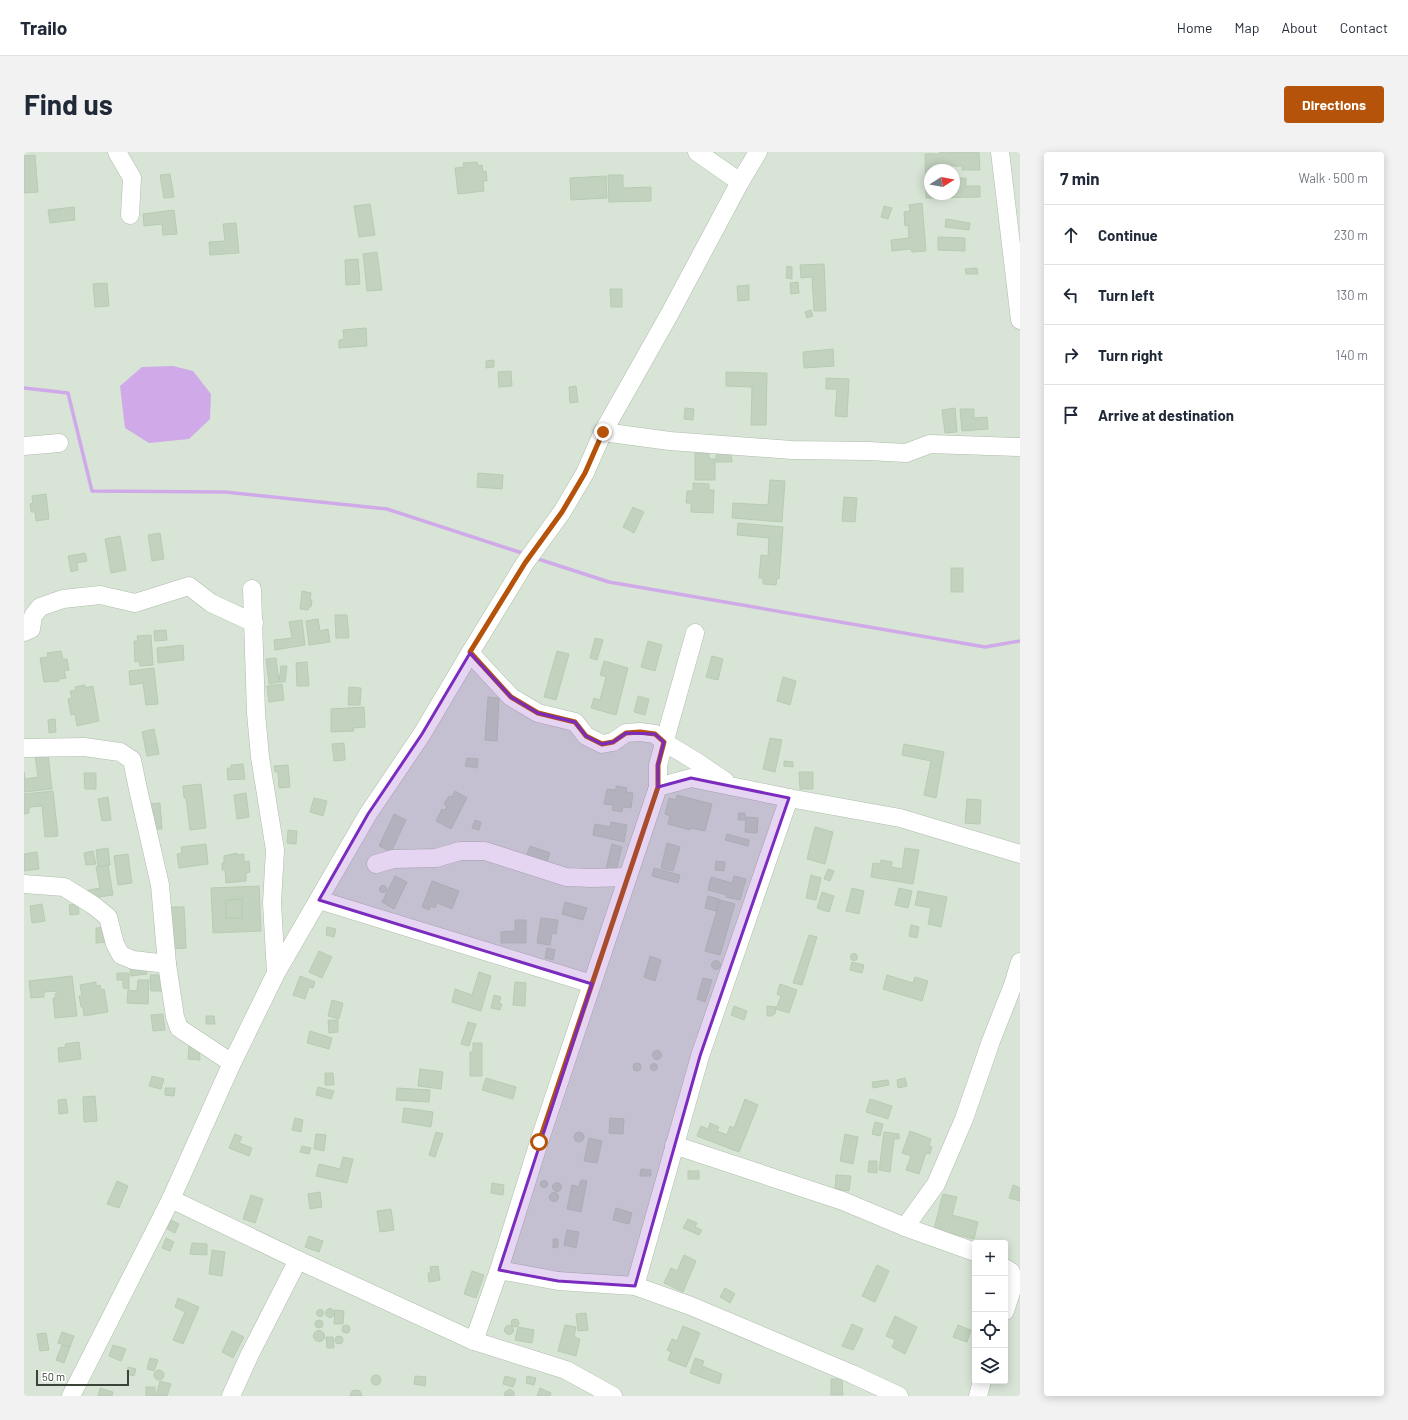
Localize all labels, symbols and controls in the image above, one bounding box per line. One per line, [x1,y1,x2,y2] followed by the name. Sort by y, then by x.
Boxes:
[20,16,67,39] text: Trailo
[1177,19,1213,36] text: Home
[1235,19,1259,36] text: Map
[1281,19,1318,36] text: About
[1340,19,1388,36] text: Contact
[1284,86,1384,123] button: Directions
[24,87,113,121] text: Find us
[924,164,960,200] north arrow
[1060,168,1100,188] text: 7 min
[1298,170,1368,186] text: Walk · 500 m
[1060,224,1082,246] icon: ahead
[1098,226,1158,244] text: Continue
[1334,227,1368,243] text: 230 m
[1060,284,1082,306] icon: left
[1098,286,1154,304] text: Turn left
[1336,287,1368,303] text: 130 m
[1060,344,1082,366] icon: right
[1098,346,1163,364] text: Turn right
[1336,347,1368,363] text: 140 m
[1060,404,1082,426] icon: arrive
[1098,406,1234,424] text: Arrive at destination
[594,423,612,441] route end
[530,1133,548,1151] route start
[972,1240,1008,1384] map controls
[972,1240,1008,1276] button: +
[972,1276,1008,1312] button: −
[972,1312,1008,1348] button: locate
[972,1348,1008,1384] button: layers
[36,1368,129,1387] scale bar
[42,1370,65,1383] text: 50 m

